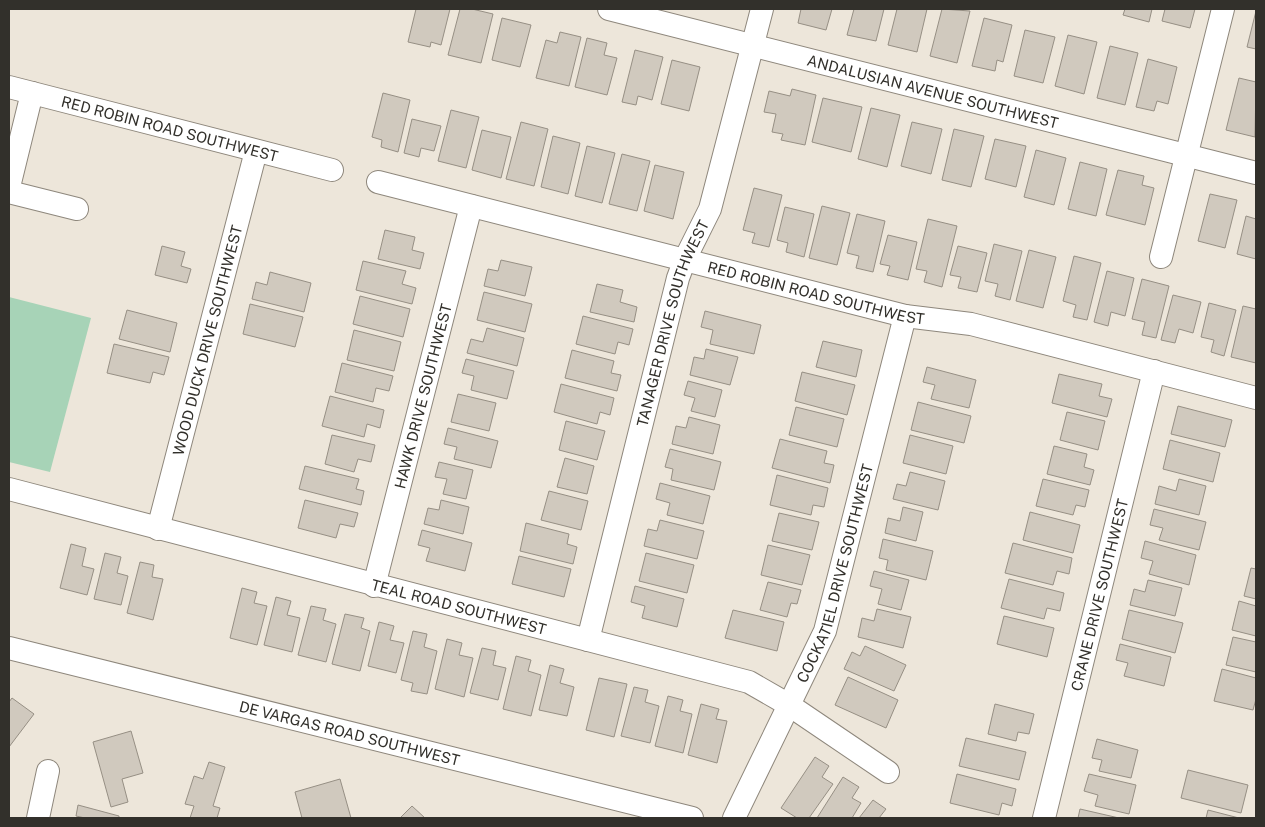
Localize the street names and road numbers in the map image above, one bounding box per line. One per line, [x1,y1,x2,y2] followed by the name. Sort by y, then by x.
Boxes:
[805,51,1060,131] street label: ANDALUSIAN AVENUE SOUTHWEST
[60,92,280,164] street label: RED ROBIN ROAD SOUTHWEST
[633,217,712,428] street label: TANAGER DRIVE SOUTHWEST
[169,223,245,457] street label: WOOD DUCK DRIVE SOUTHWEST
[706,258,926,327] street label: RED ROBIN ROAD SOUTHWEST
[391,302,454,490] street label: HAWK DRIVE SOUTHWEST
[793,462,876,685] street label: COCKATIEL DRIVE SOUTHWEST
[1067,497,1131,692] street label: CRANE DRIVE SOUTHWEST
[370,575,548,637] street label: TEAL ROAD SOUTHWEST
[238,697,462,768] street label: DE VARGAS ROAD SOUTHWEST

